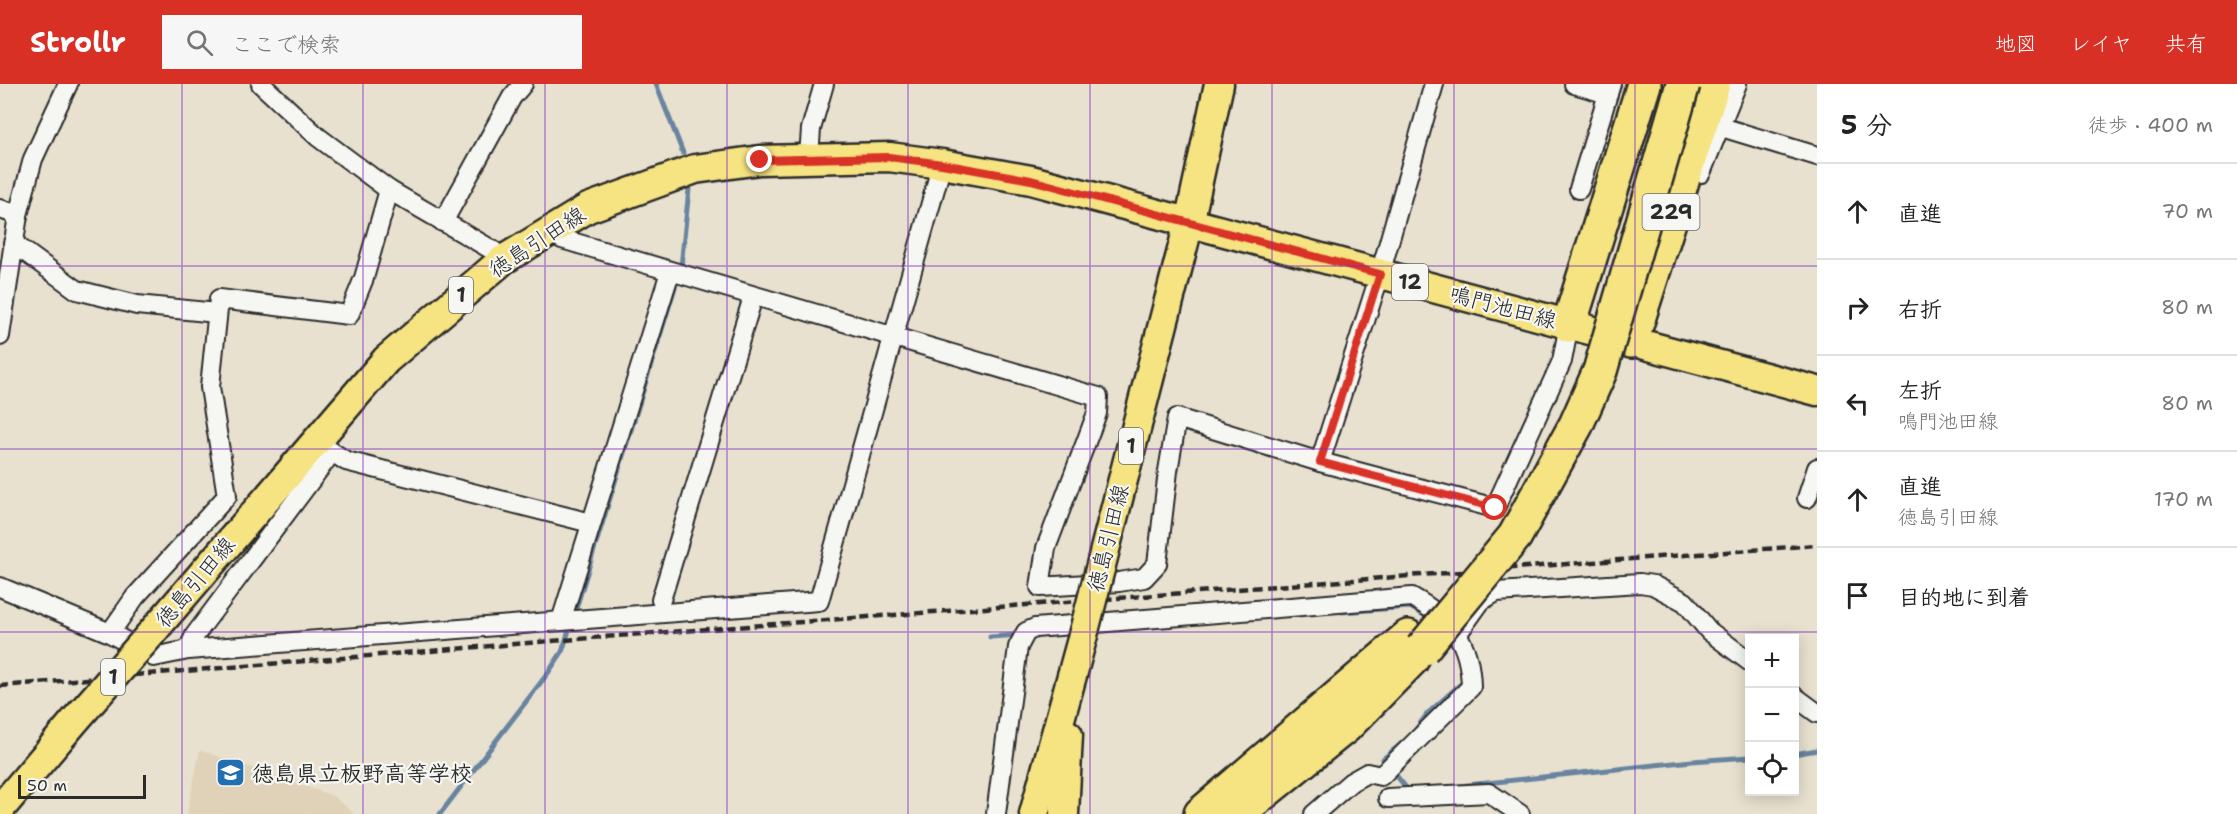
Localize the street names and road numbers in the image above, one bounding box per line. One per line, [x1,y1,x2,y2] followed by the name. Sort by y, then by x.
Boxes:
[1642,194,1700,230] road number: 229
[483,200,591,284] street label: 徳島引田線
[1392,264,1428,300] road number: 12
[449,277,473,313] road number: 1
[1446,279,1560,335] street label: 鳴門池田線
[1119,428,1143,464] road number: 1
[1081,481,1135,595] street label: 徳島引田線
[149,531,241,633] street label: 徳島引田線
[101,659,125,695] road number: 1

